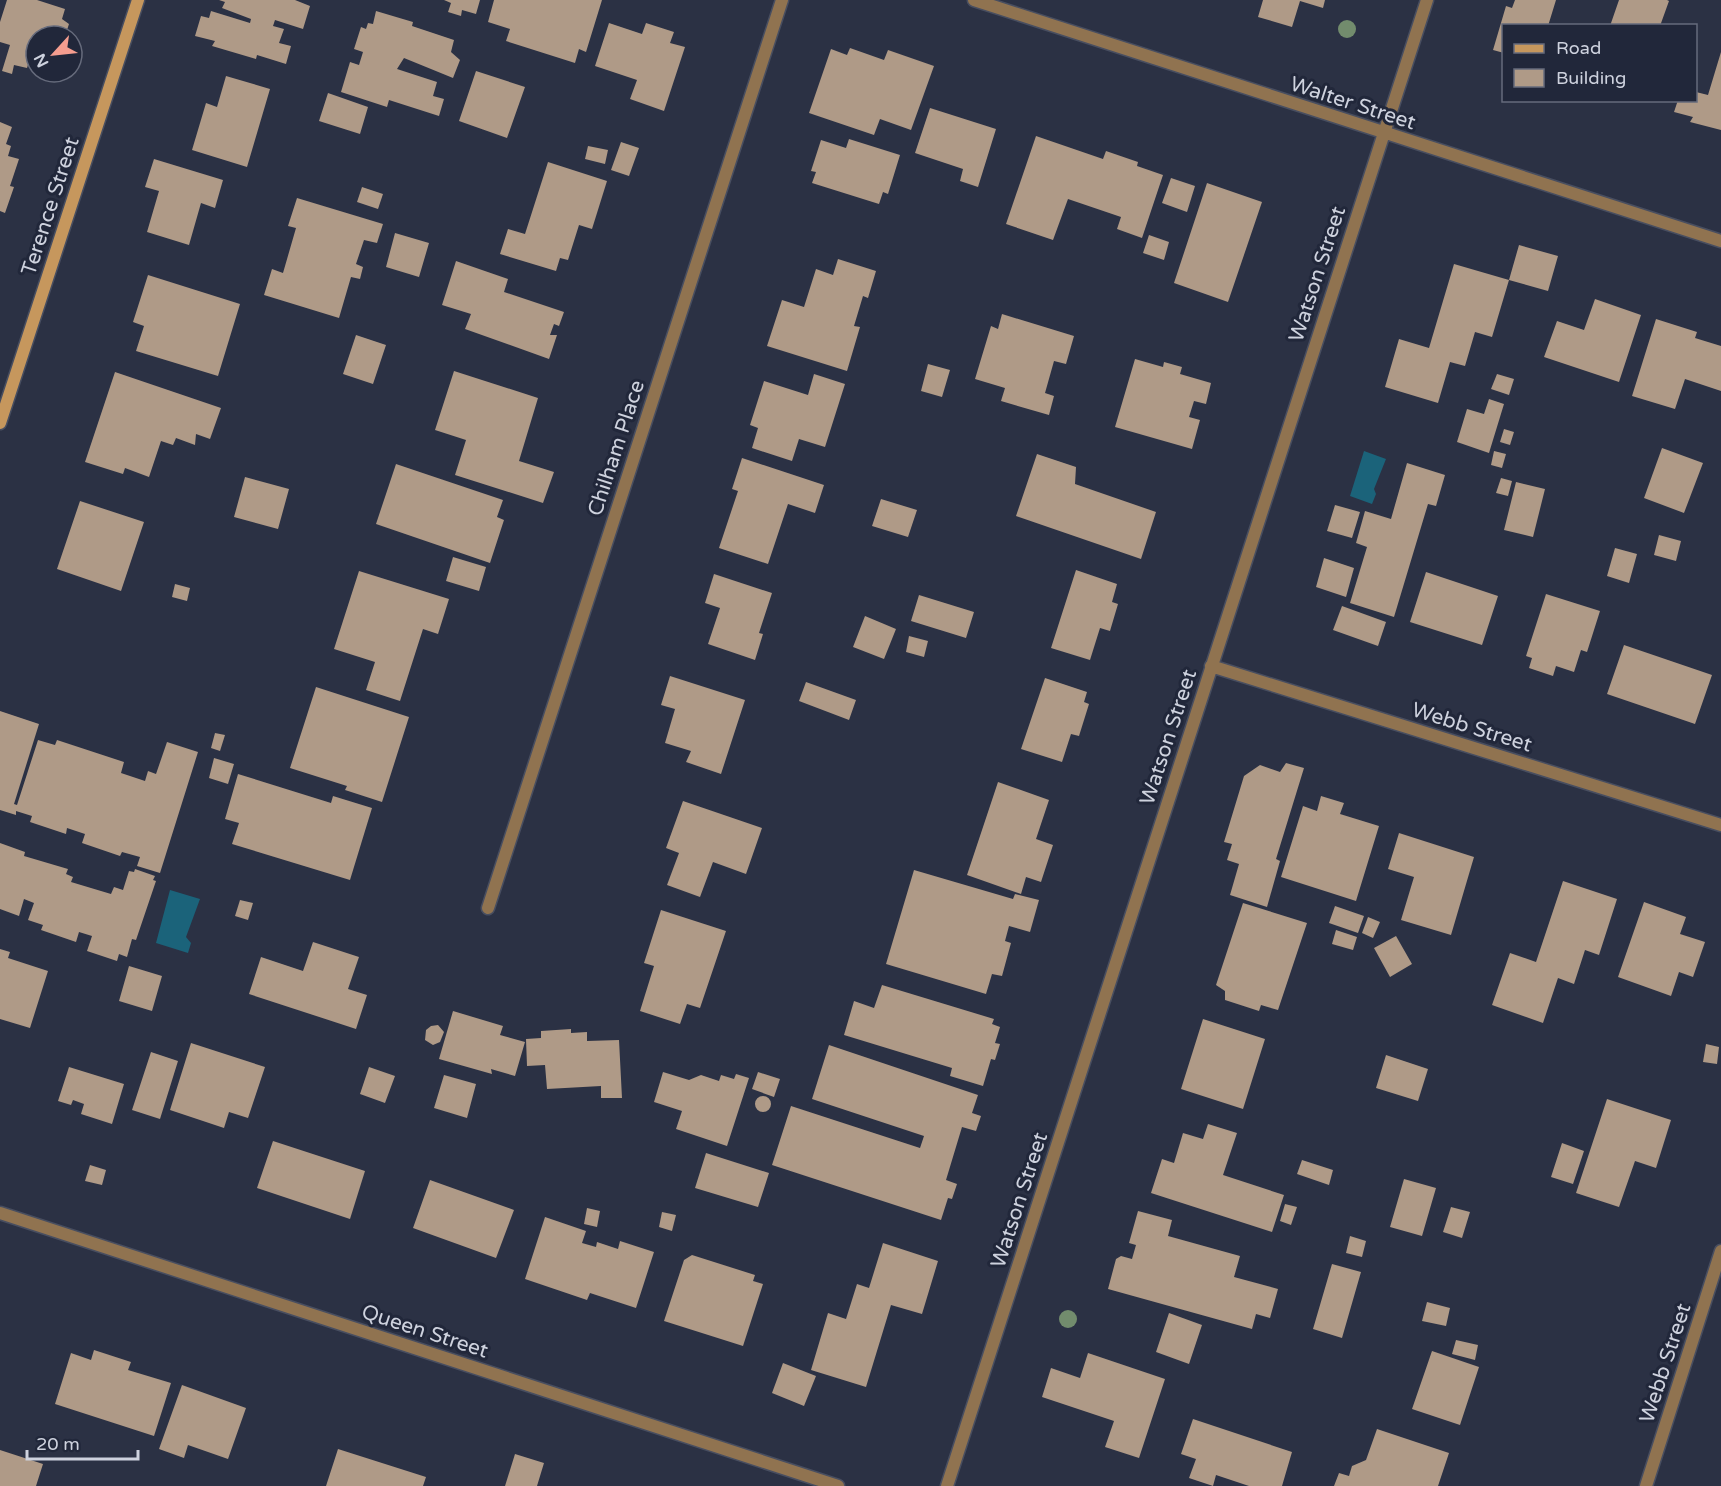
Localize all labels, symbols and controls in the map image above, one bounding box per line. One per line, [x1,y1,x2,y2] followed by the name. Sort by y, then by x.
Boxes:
[24,24,84,84] north arrow
[1502,24,1697,102] legend
[1556,37,1601,59] text: Road
[30,50,53,71] text: N
[1556,67,1626,89] text: Building
[1287,71,1419,136] street label: Walter Street
[16,134,85,279] street label: Terence Street
[1284,203,1351,345] street label: Watson Street
[583,377,650,519] street label: Chilham Place
[1135,666,1202,808] street label: Watson Street
[1409,697,1535,758] street label: Webb Street
[986,1129,1053,1271] street label: Watson Street
[358,1299,491,1364] street label: Queen Street
[1634,1300,1697,1426] street label: Webb Street
[27,1423,138,1461] scale bar
[36,1433,80,1455] text: 20 m

